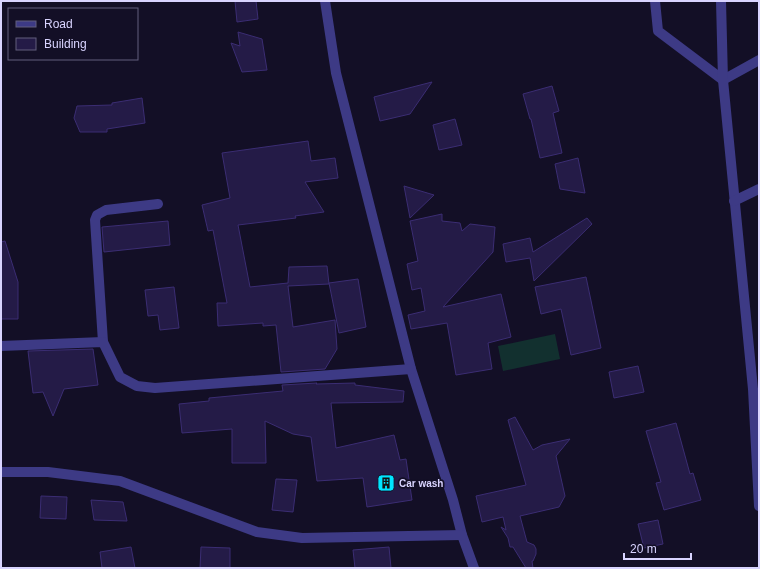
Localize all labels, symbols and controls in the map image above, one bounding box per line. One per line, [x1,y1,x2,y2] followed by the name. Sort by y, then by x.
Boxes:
[8,8,138,60] legend
[44,17,73,31] text: Road
[44,37,87,51] text: Building
[376,473,396,493] building icon: Car wash
[399,478,443,489] place label: Car wash
[624,535,691,561] scale bar
[630,542,657,556] text: 20 m

